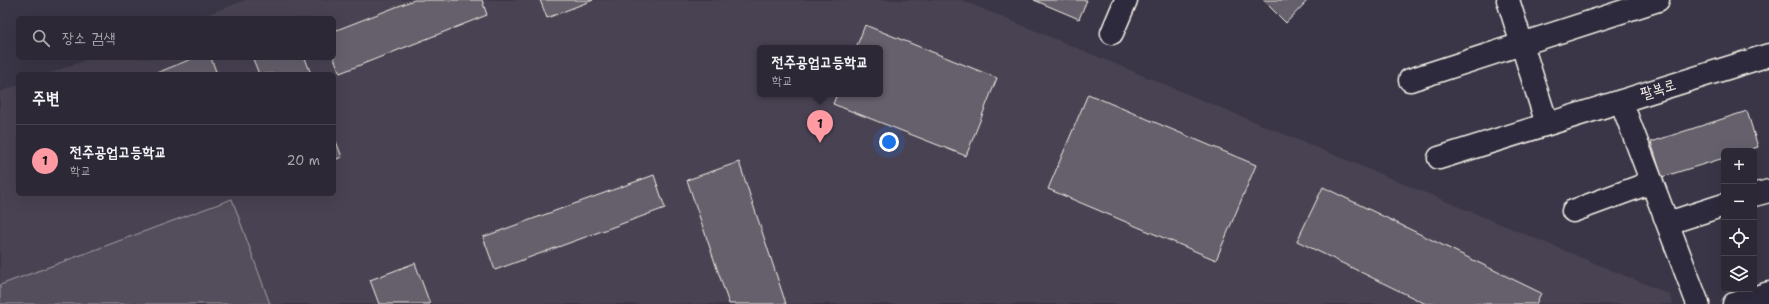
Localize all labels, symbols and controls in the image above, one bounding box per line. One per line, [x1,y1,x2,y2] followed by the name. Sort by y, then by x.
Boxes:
[16,16,336,60] search box
[30,27,52,49] icon: search
[62,28,115,48] text: 장소 검색
[757,45,883,97] popup
[772,52,868,72] text: 전주공업고등학교
[772,72,793,89] text: 학교
[1638,74,1678,104] street label: 팔복로
[32,87,59,109] text: 주변
[807,110,833,143] pin: 1
[879,132,899,152] your location
[70,142,167,162] text: 전주공업고등학교
[1721,148,1757,292] map controls
[1721,148,1757,184] button: +
[42,152,48,169] text: 1
[287,152,320,169] text: 20 m
[70,162,91,179] text: 학교
[1721,184,1757,220] button: −
[1721,220,1757,256] button: locate
[1721,256,1757,292] button: layers

